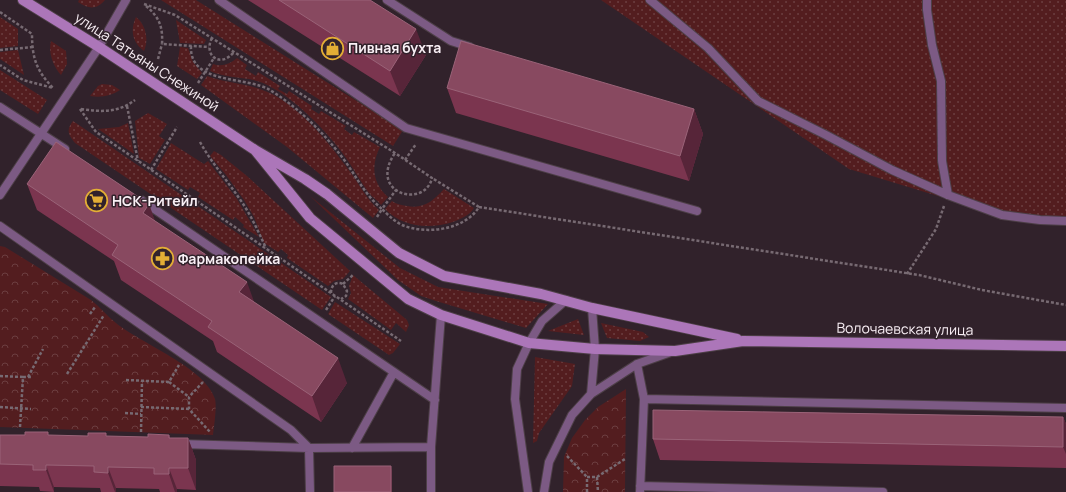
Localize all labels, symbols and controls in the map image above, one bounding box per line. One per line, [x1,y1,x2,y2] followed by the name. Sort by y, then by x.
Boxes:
[71,8,223,115] street label: улица Татьяны Снежиной
[319,35,345,61] shop icon: Пивная бухта
[348,38,441,57] place label: Пивная бухта
[84,188,110,214] supermarket icon: НСК-Ритейл
[112,191,198,210] place label: НСК-Ритейл
[150,246,176,272] pharmacy icon: Фармакопейка
[178,249,280,268] place label: Фармакопейка
[836,318,974,339] street label: Волочаевская улица

